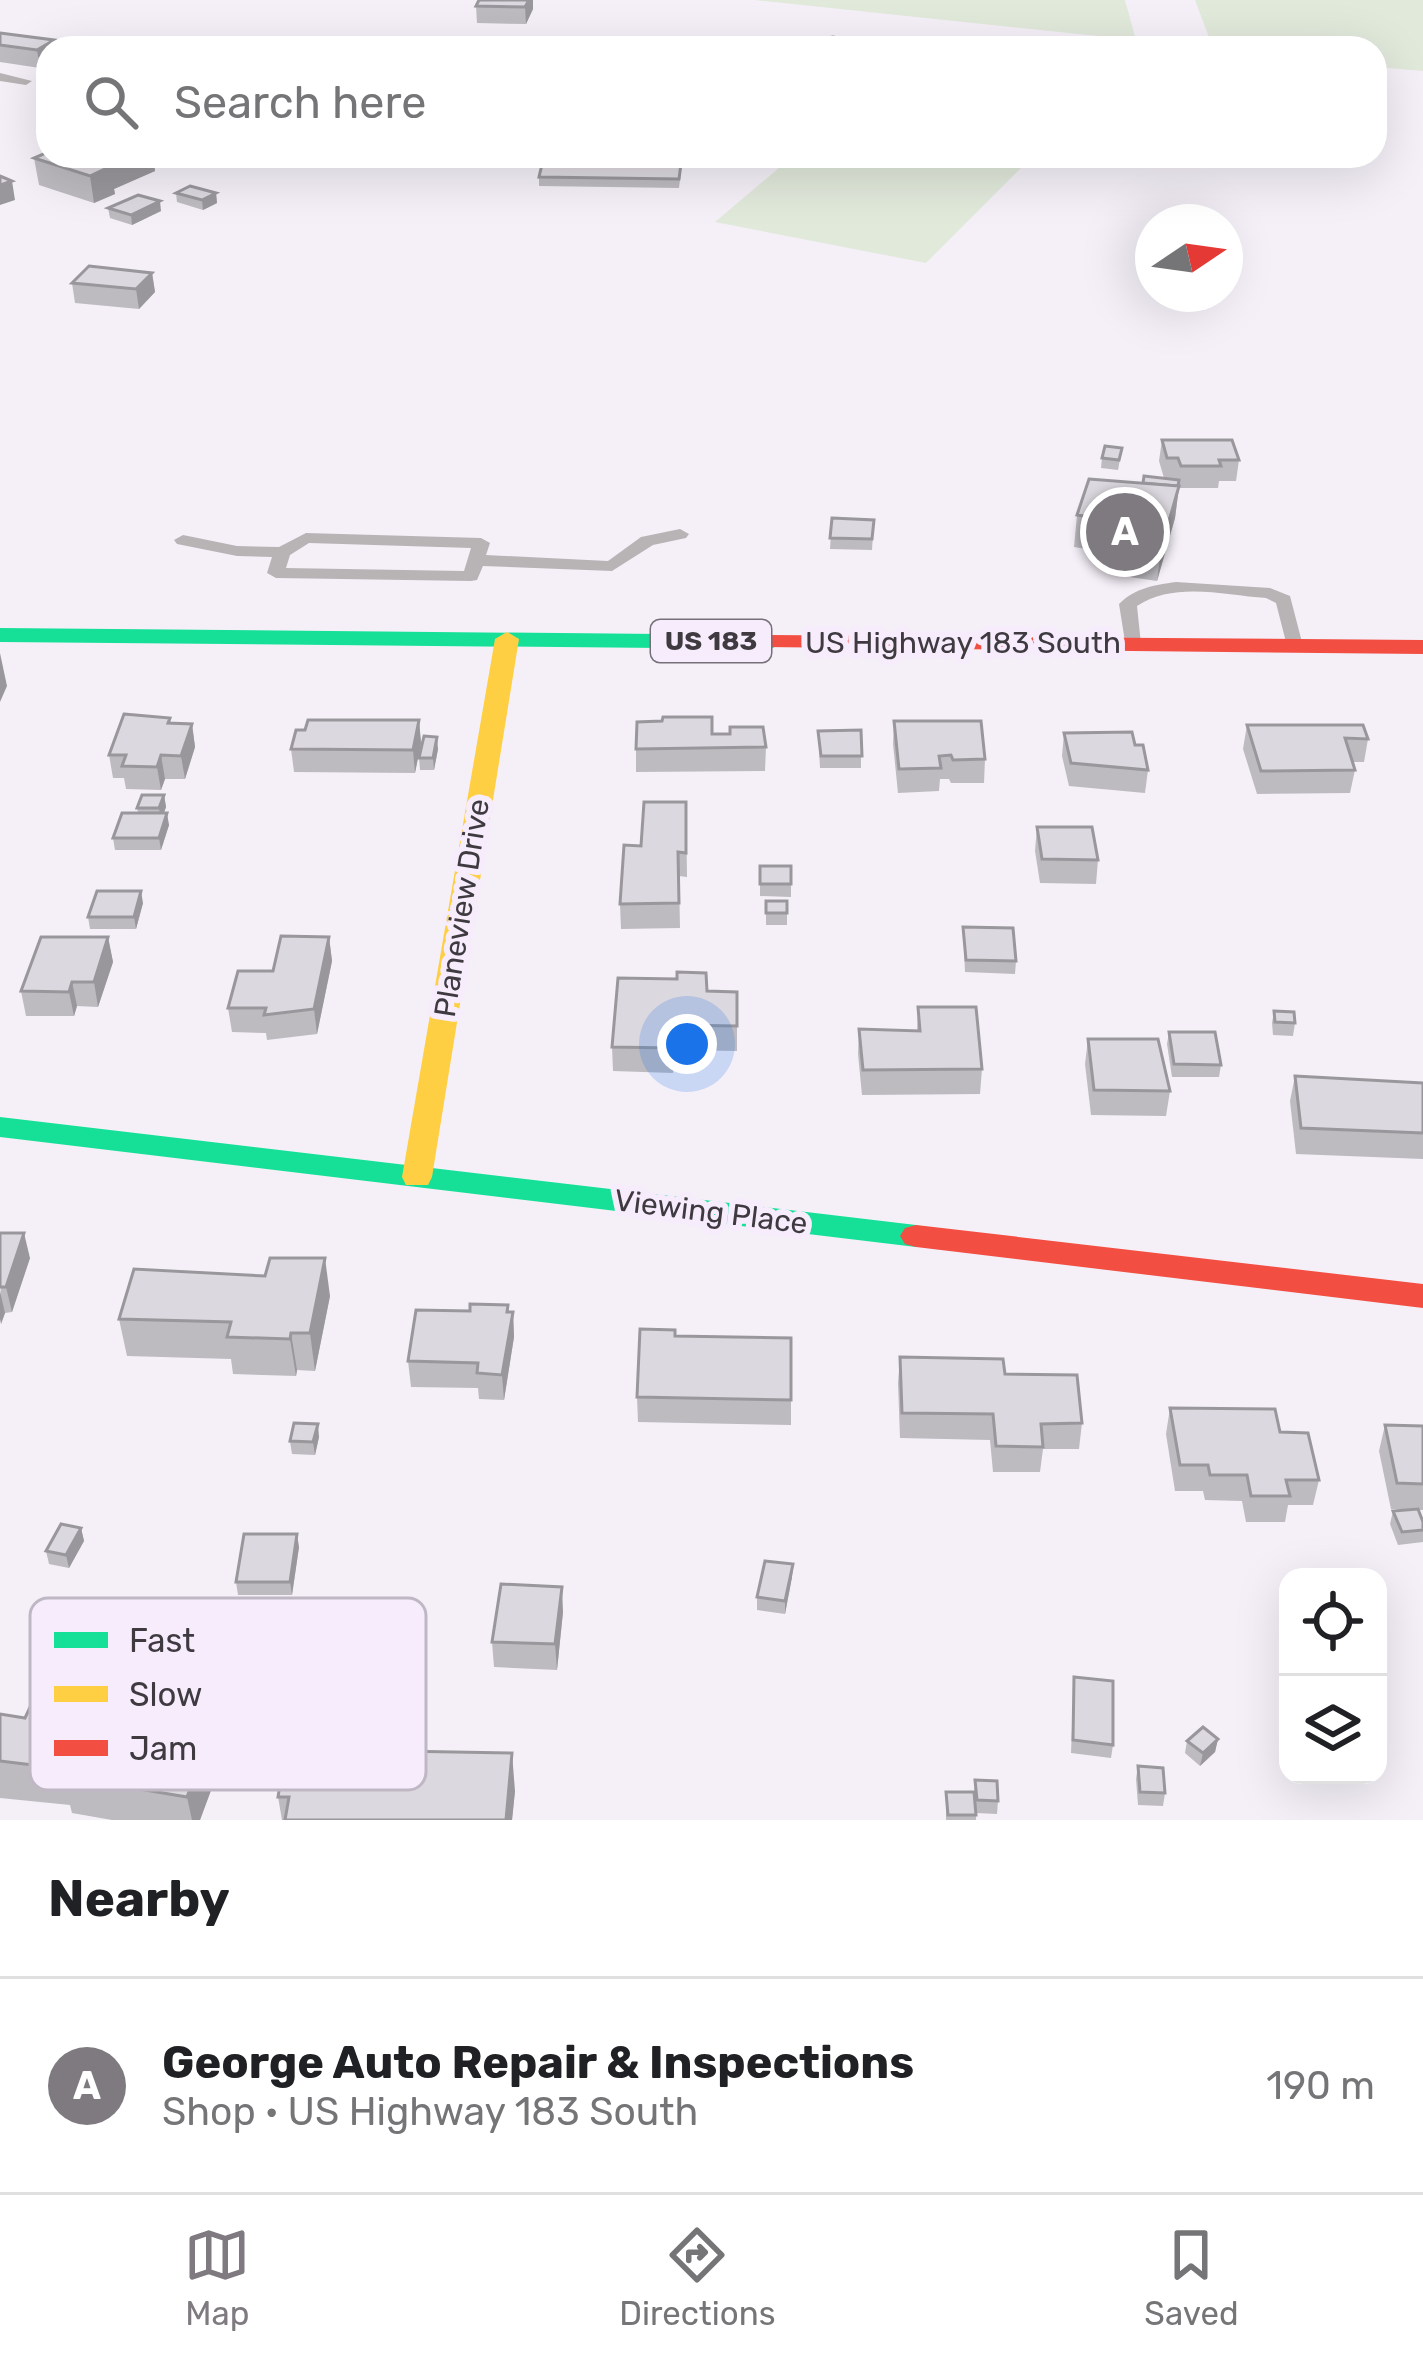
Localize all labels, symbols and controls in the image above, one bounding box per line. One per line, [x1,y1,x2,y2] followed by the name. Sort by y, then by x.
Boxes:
[36,36,1387,168] search box
[78,69,144,135] icon: search
[174,76,426,129] text: Search here
[1135,204,1243,312] north arrow
[1086,487,1164,577] pin: A
[651,620,771,662] road number: US 183
[805,625,1121,661] street label: US Highway 183 South
[427,796,497,1020] street label: Planeview Drive
[657,1014,717,1074] your location
[612,1182,810,1242] street label: Viewing Place
[1279,1568,1387,1784] map controls
[1279,1568,1387,1676] button: locate
[30,1598,426,1790] legend
[129,1621,195,1660] text: Fast
[129,1675,203,1714] text: Slow
[1279,1676,1387,1784] button: layers
[129,1729,197,1768] text: Jam
[48,1868,230,1929] text: Nearby
[162,2036,914,2089] text: George Auto Repair & Inspections
[73,2063,101,2109] text: A
[1266,2063,1375,2109] text: 190 m
[162,2089,698,2135] text: Shop · US Highway 183 South
[184,2222,250,2333] tab: Map
[619,2222,776,2333] tab: Directions
[1144,2222,1239,2333] tab: Saved

